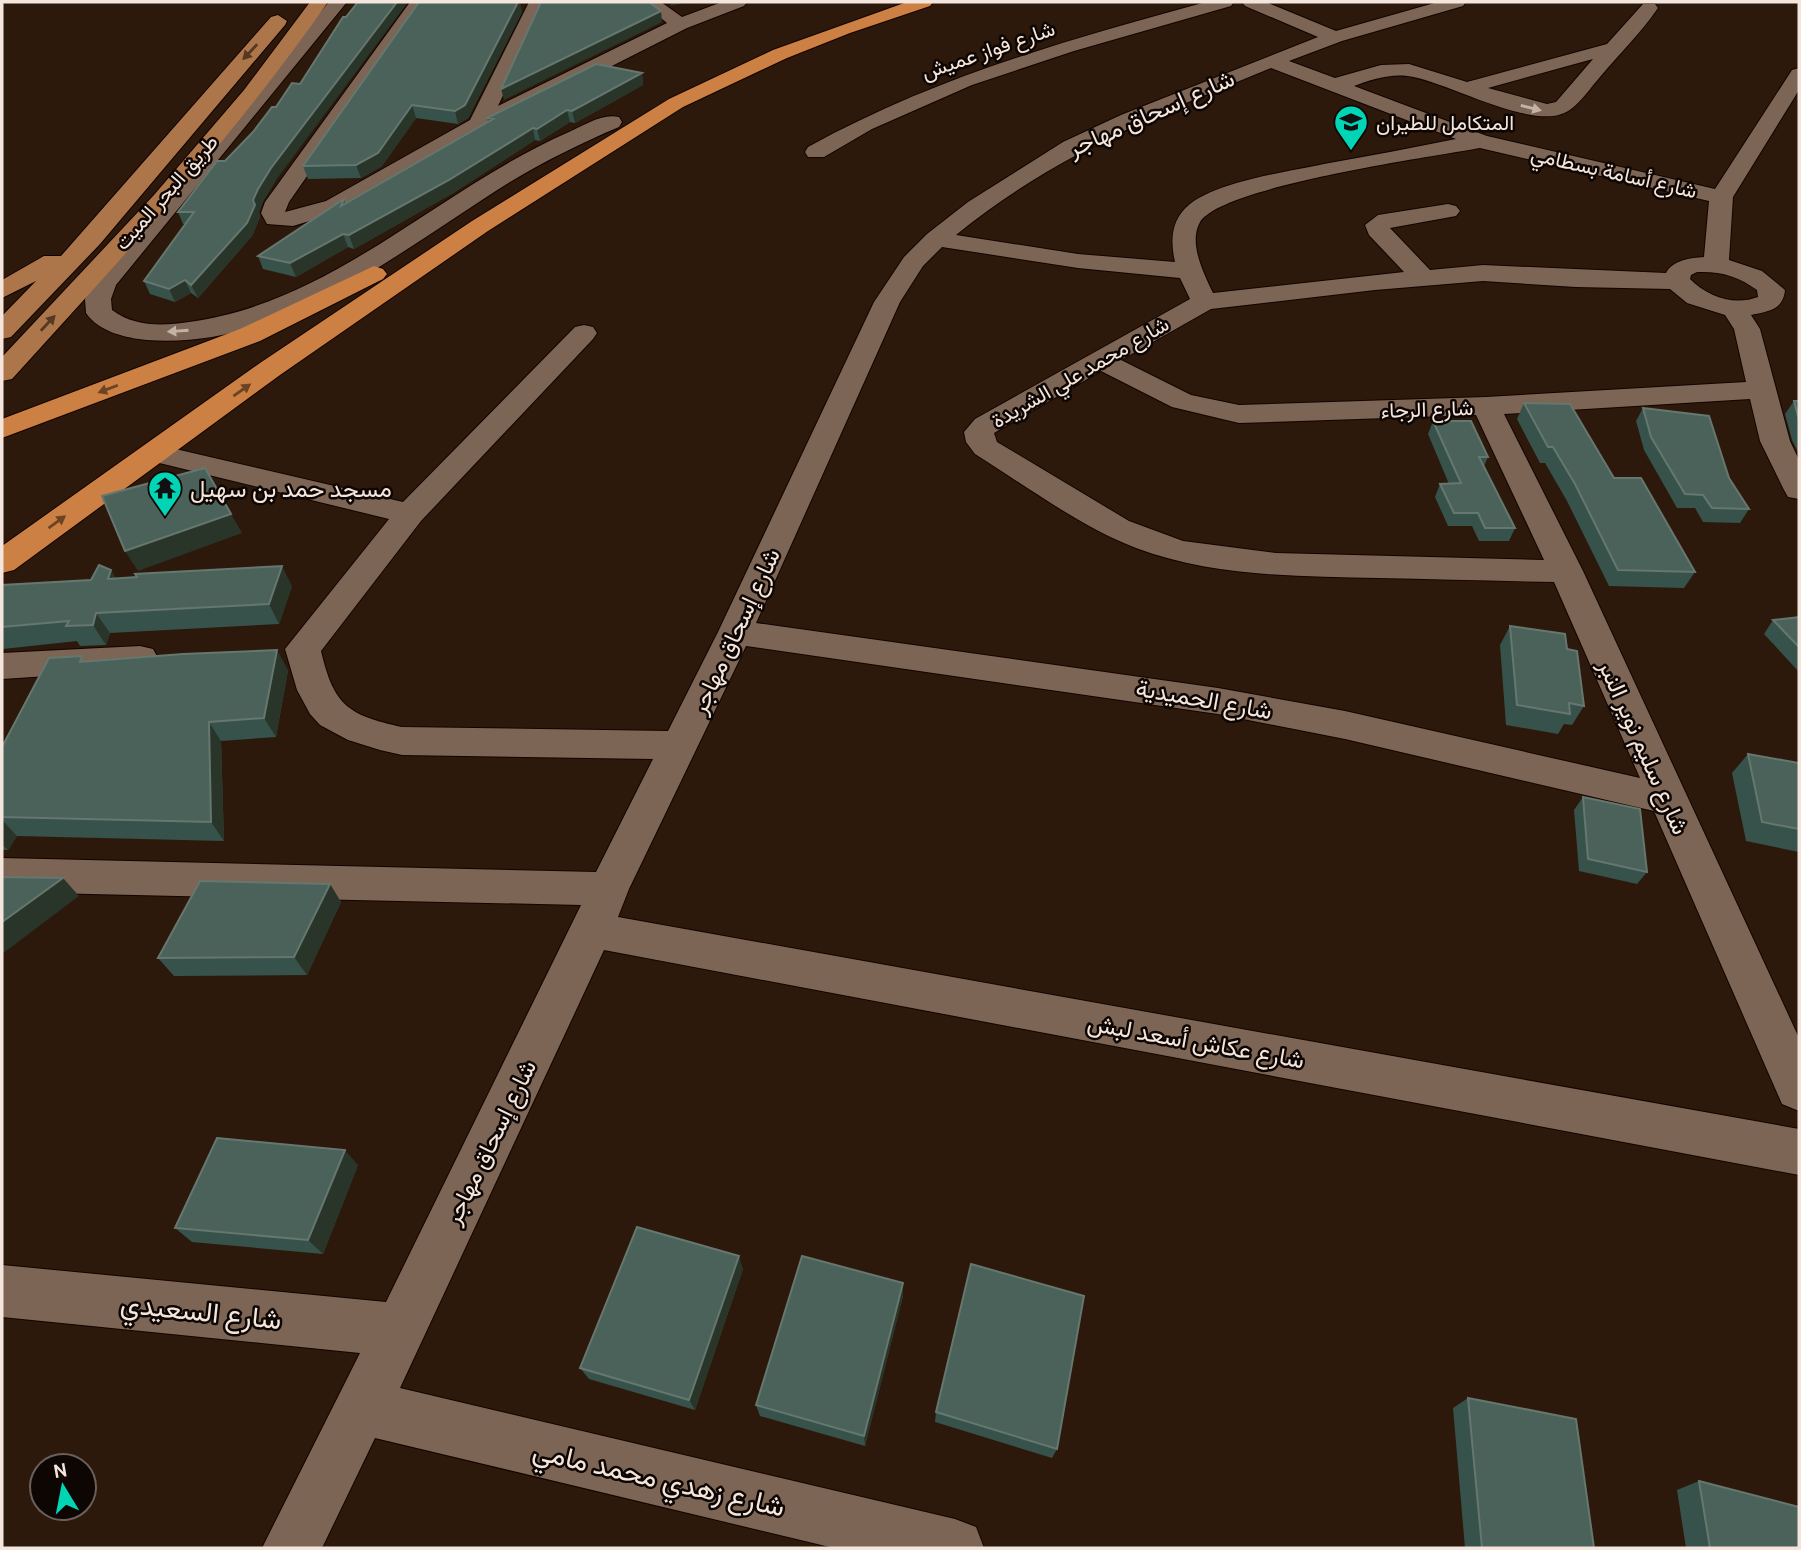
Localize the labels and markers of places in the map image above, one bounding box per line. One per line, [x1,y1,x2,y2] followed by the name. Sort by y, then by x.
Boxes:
[1332,103,1370,152] school or university icon: المتكامل للطيران
[1376,110,1514,136] place label: المتكامل للطيران
[146,469,184,518] temple icon: مسجد حمد بن سهيل
[190,474,392,504] place label: مسجد حمد بن سهيل

